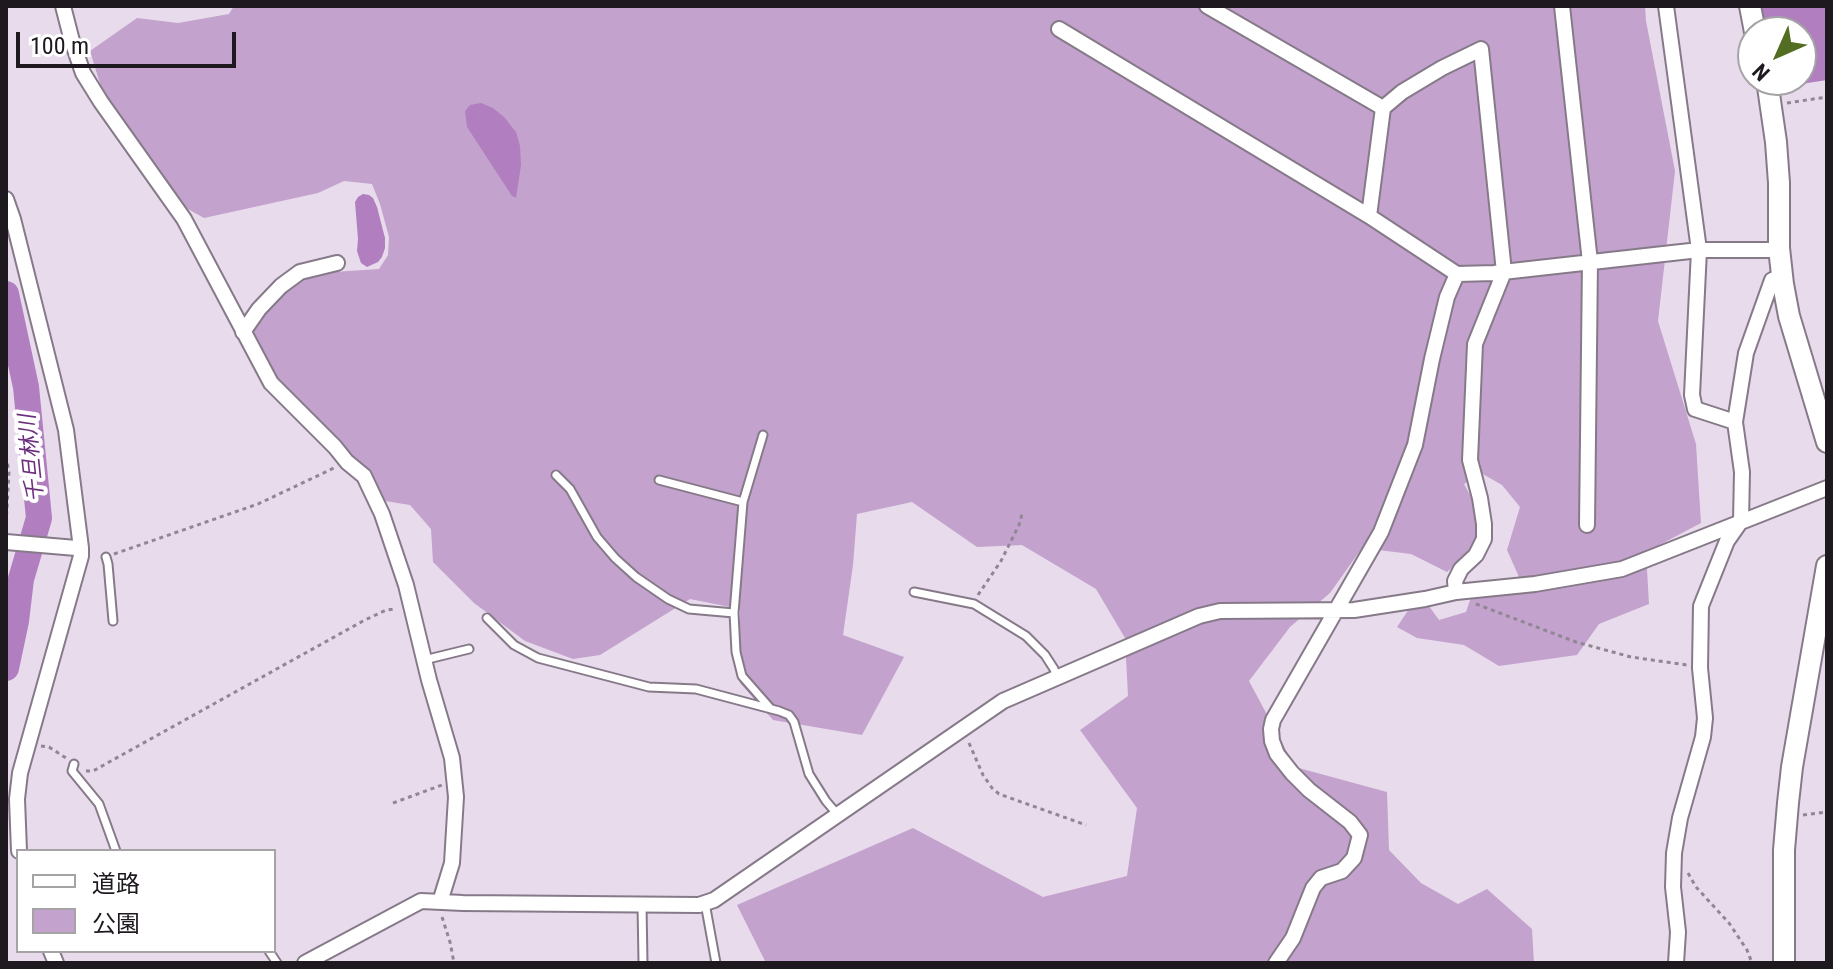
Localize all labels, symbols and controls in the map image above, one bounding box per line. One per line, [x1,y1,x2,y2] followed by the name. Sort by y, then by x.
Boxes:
[20,16,240,66] scale bar
[1737,16,1817,96] north arrow
[30,32,89,60] text: 100 m
[1747,58,1775,86] text: N
[15,413,51,503] water label: 千旦林川
[16,849,276,953] legend
[92,870,140,898] text: 道路
[92,910,140,938] text: 公園

